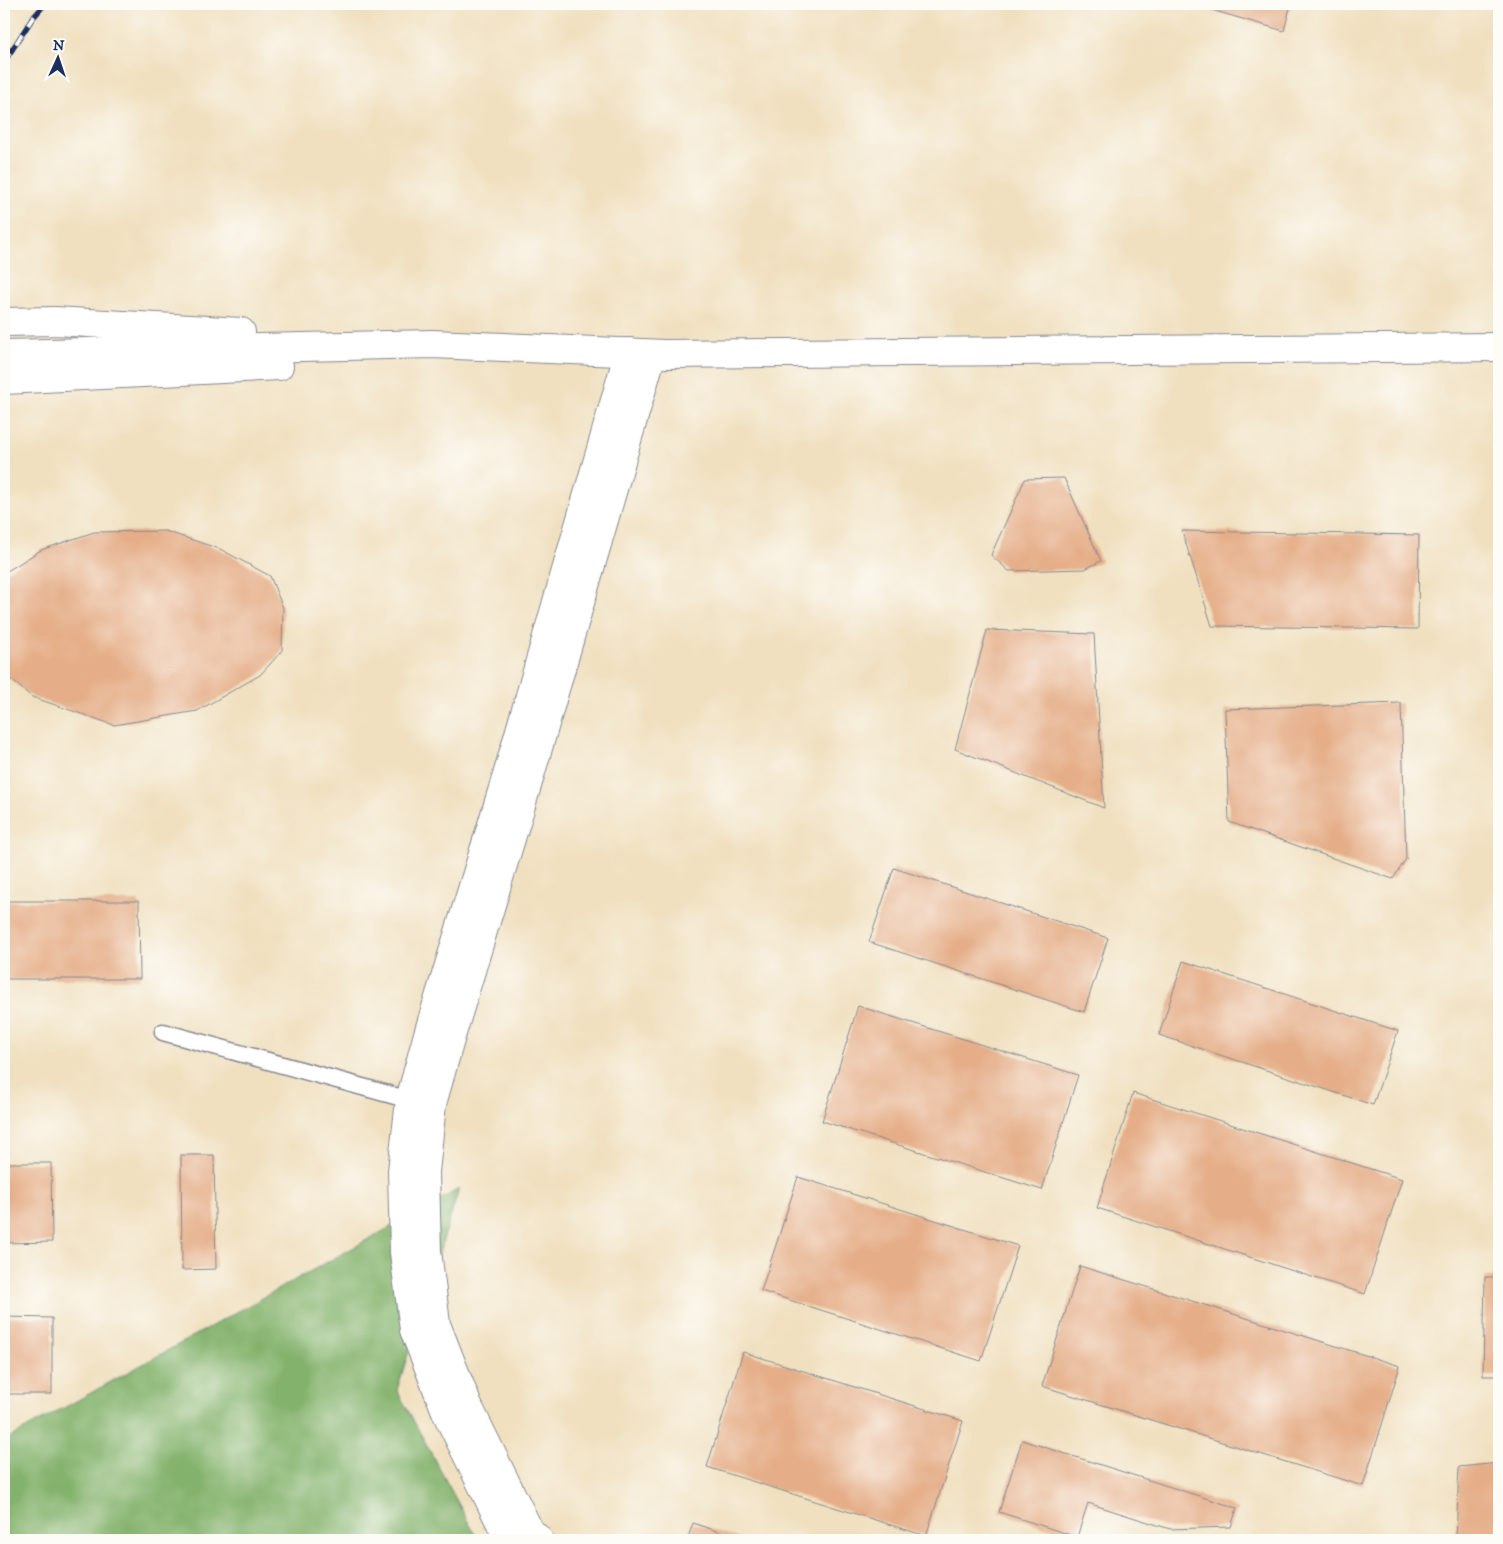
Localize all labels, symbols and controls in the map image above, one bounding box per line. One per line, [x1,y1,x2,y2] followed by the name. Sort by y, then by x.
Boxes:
[32,32,82,82] north arrow
[52,37,65,55] text: N

